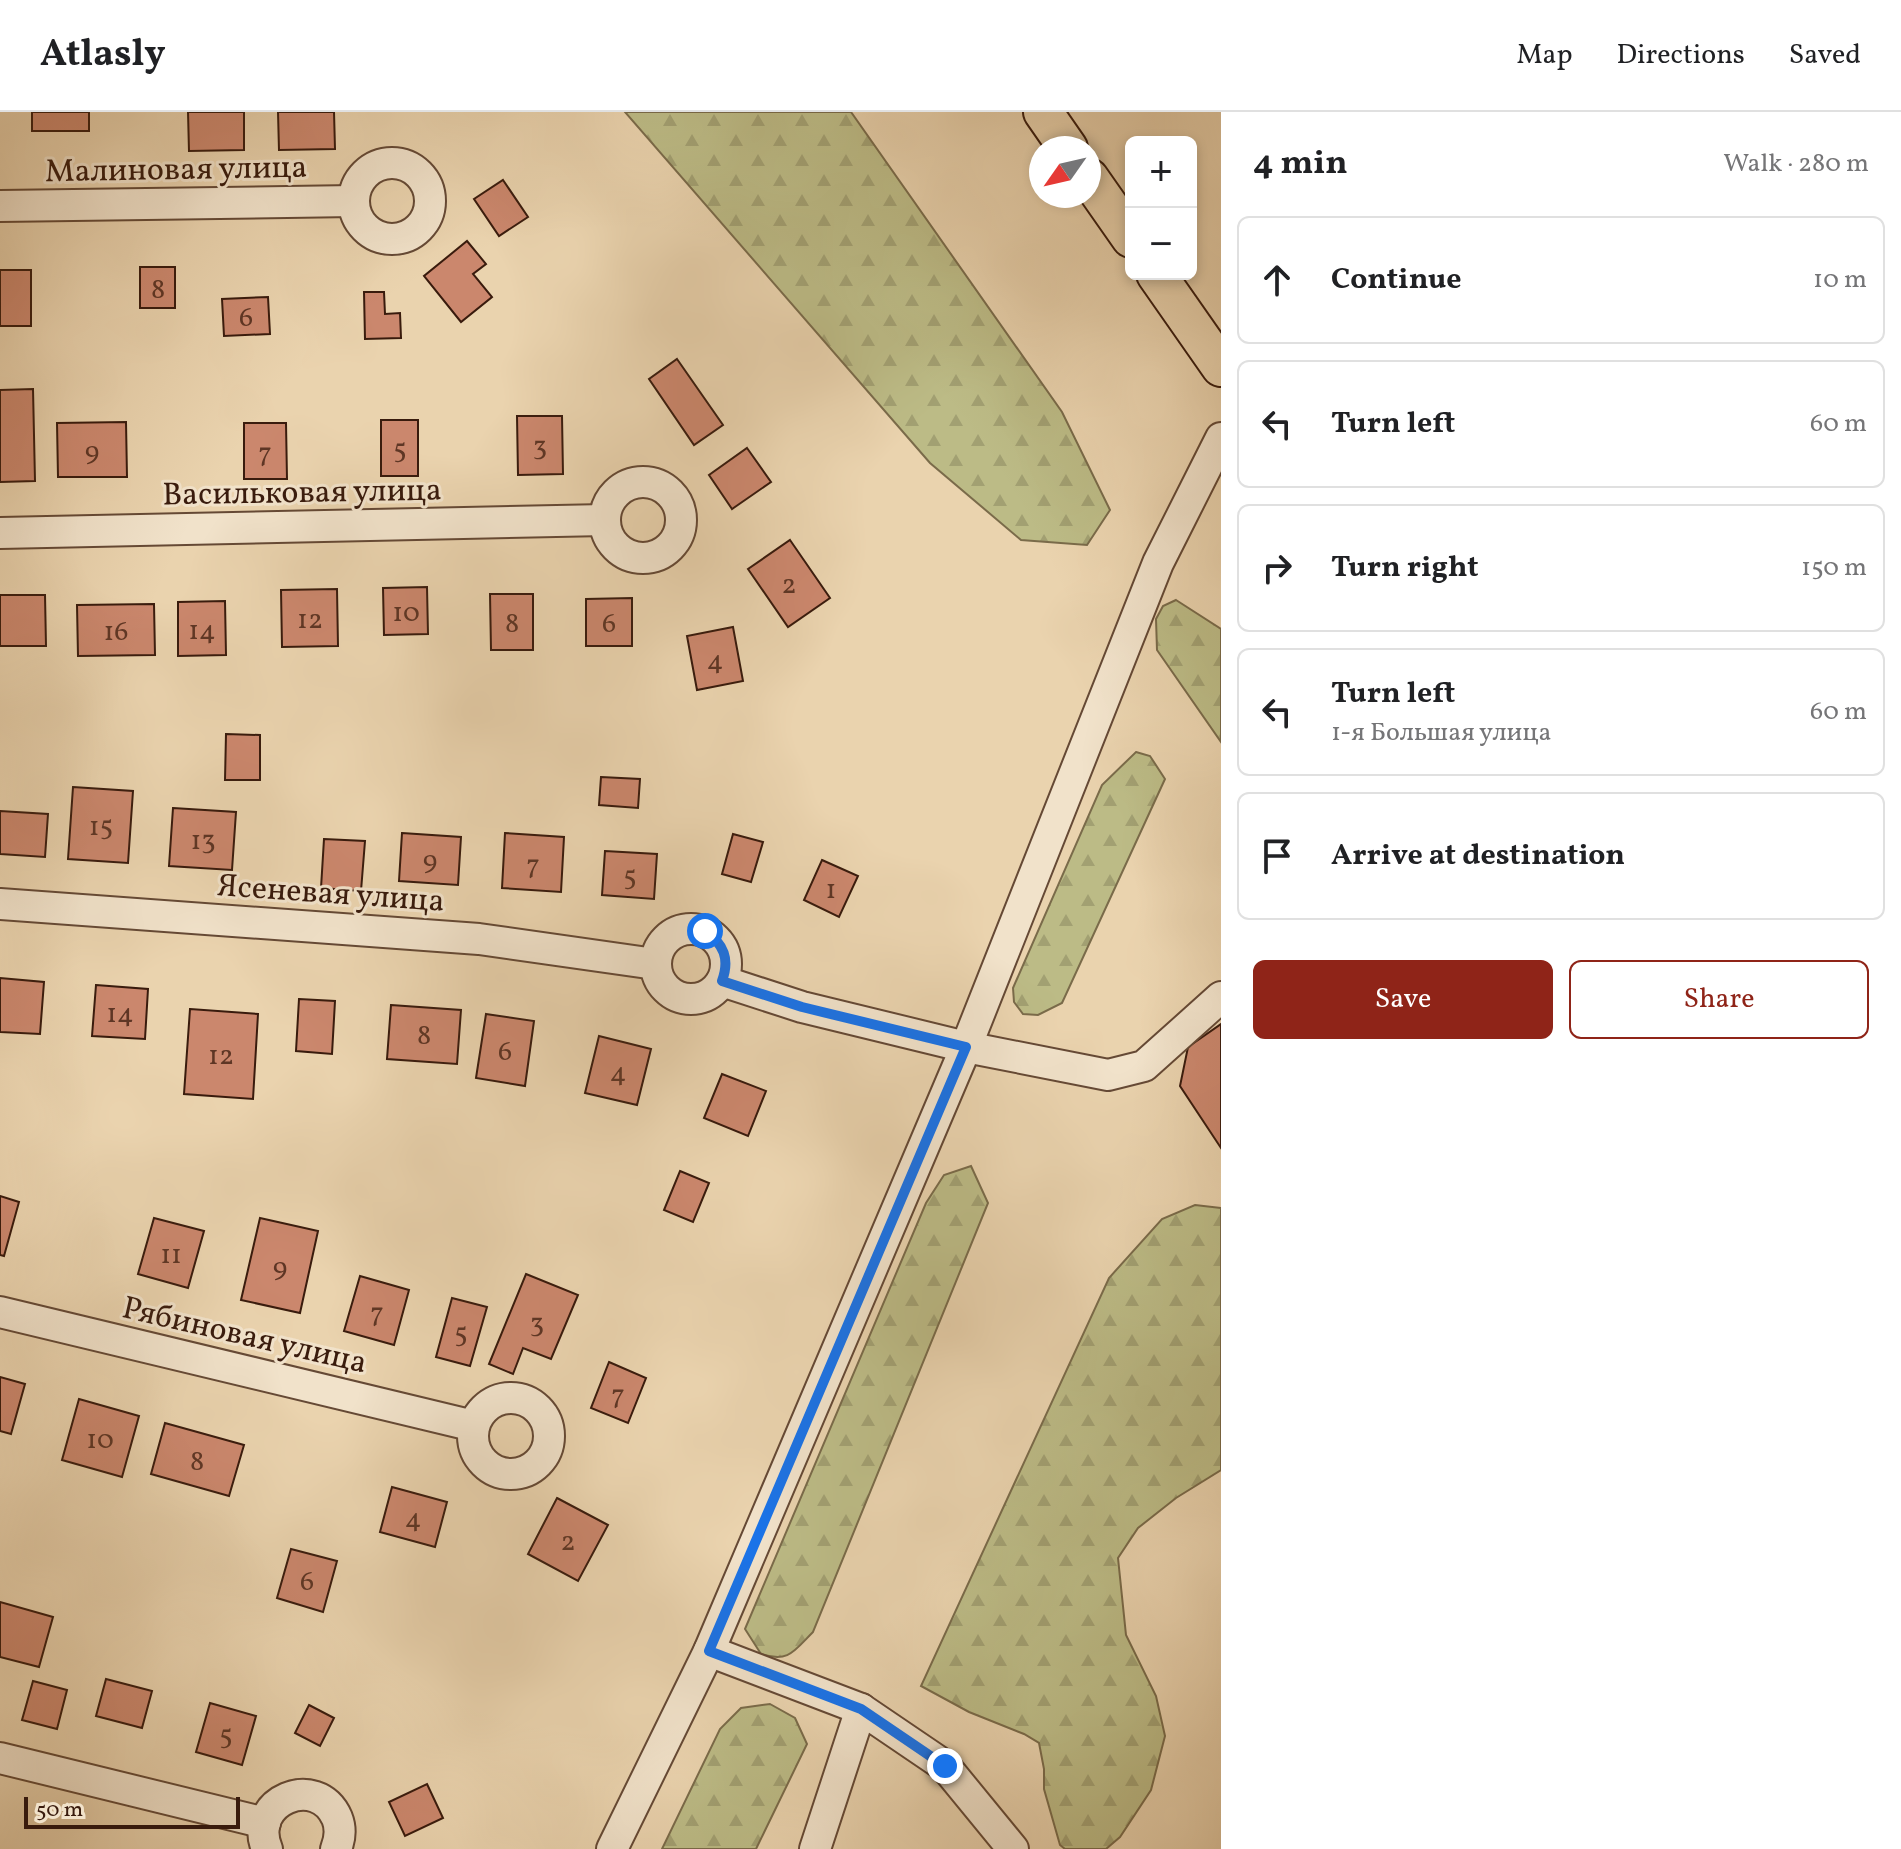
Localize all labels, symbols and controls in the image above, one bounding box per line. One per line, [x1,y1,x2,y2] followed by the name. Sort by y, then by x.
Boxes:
[40,29,166,82] text: Atlasly
[1517,36,1573,75] text: Map
[1617,36,1745,75] text: Directions
[1789,36,1861,75] text: Saved
[1029,136,1101,208] north arrow
[1125,136,1197,280] map controls
[1125,136,1197,208] button: +
[1253,141,1348,188] text: 4 min
[1723,146,1869,182] text: Walk · 280 m
[44,147,308,195] street label: Малиновая улица
[1125,208,1197,280] button: −
[1255,258,1299,302] icon: ahead
[1331,259,1462,301] text: Continue
[1813,262,1867,298] text: 10 m
[151,271,165,310] house number: 8
[239,299,253,338] house number: 6
[1255,402,1299,446] icon: left
[1331,403,1455,445] text: Turn left
[1810,406,1867,442] text: 60 m
[533,428,547,467] house number: 3
[393,431,407,470] house number: 5
[85,433,99,472] house number: 9
[258,434,272,473] house number: 7
[162,470,442,518] street label: Васильковая улица
[1255,546,1299,590] icon: right
[1331,547,1479,589] text: Turn right
[1801,550,1867,586] text: 150 m
[781,566,797,605] house number: 2
[392,594,420,633] house number: 10
[297,601,323,640] house number: 12
[505,605,519,644] house number: 8
[602,605,616,644] house number: 6
[188,612,216,651] house number: 14
[103,613,129,652] house number: 16
[707,642,723,681] house number: 4
[1331,673,1455,715] text: Turn left
[1255,690,1299,734] icon: left
[1810,694,1867,730] text: 60 m
[1331,715,1552,751] text: 1-я Большая улица
[89,808,113,847] house number: 15
[190,822,216,861] house number: 13
[1255,834,1299,878] icon: arrive
[1331,835,1625,877] text: Arrive at destination
[423,842,437,881] house number: 9
[526,846,540,885] house number: 7
[623,858,637,897] house number: 5
[215,865,446,925] street label: Ясеневая улица
[826,871,836,910] house number: 1
[687,913,723,949] route start
[1253,960,1553,1039] button: Save
[1569,960,1869,1039] button: Share
[106,995,134,1034] house number: 14
[417,1017,431,1056] house number: 8
[498,1033,512,1072] house number: 6
[208,1037,234,1076] house number: 12
[610,1054,626,1093] house number: 4
[160,1236,182,1275] house number: 11
[273,1249,287,1288] house number: 9
[118,1287,371,1386] street label: Рябиновая улица
[370,1294,384,1333] house number: 7
[530,1305,544,1344] house number: 3
[454,1315,468,1354] house number: 5
[611,1376,625,1415] house number: 7
[86,1421,114,1460] house number: 10
[190,1443,204,1482] house number: 8
[405,1500,421,1539] house number: 4
[560,1523,576,1562] house number: 2
[300,1563,314,1602] house number: 6
[219,1717,233,1756] house number: 5
[927,1748,963,1784] route end
[24,1793,240,1829] scale bar
[36,1795,83,1826] text: 50 m

